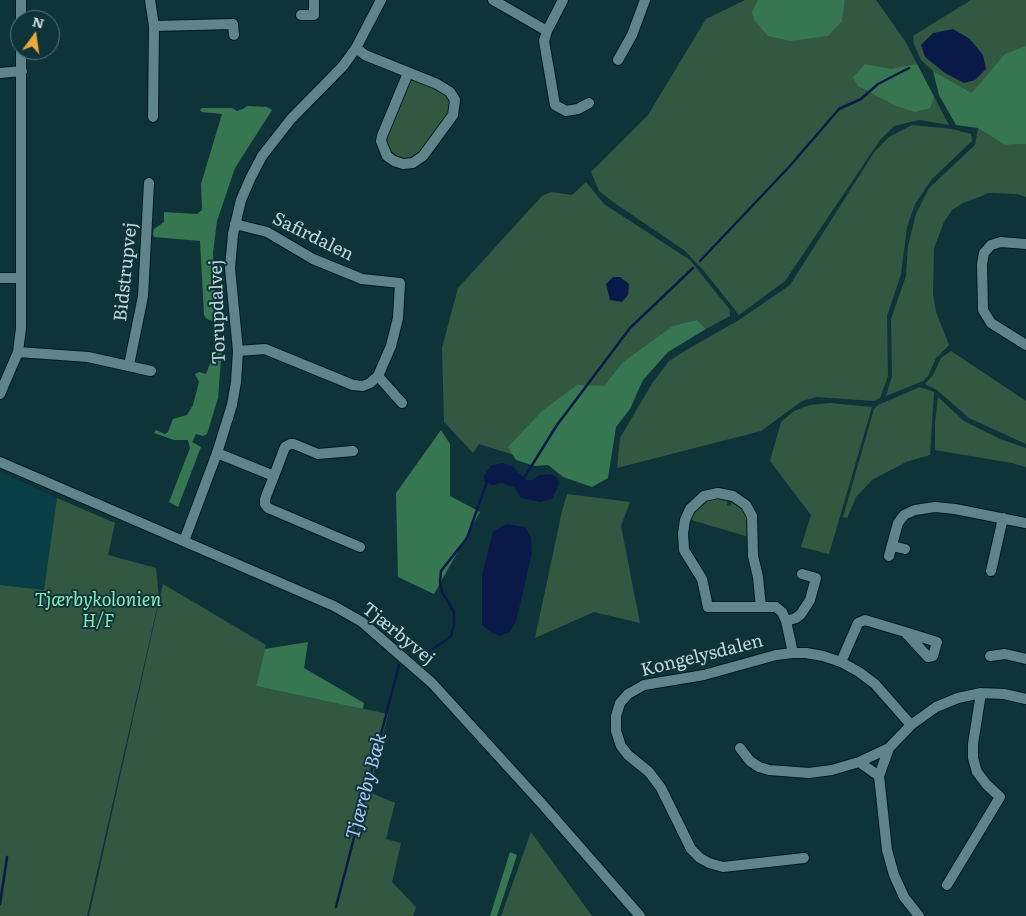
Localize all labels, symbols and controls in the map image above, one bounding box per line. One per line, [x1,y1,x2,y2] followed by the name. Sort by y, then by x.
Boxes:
[10,10,60,60] north arrow
[30,10,47,33] text: N
[269,208,357,266] street label: Safirdalen
[110,221,142,323] street label: Bidstrupvej
[205,259,231,365] street label: Torupdalvej
[35,590,161,632] park label: Tjærbykolonien H/F
[357,598,439,670] street label: Tjærbyvej
[639,630,765,682] street label: Kongelysdalen
[342,730,392,842] water label: Tjæreby Bæk

